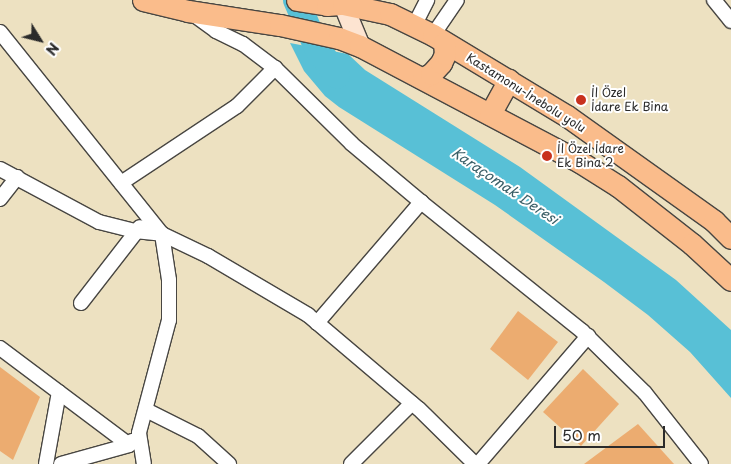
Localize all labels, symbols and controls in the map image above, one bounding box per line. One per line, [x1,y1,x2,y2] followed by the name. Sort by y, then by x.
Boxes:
[15,15,65,65] north arrow
[41,38,64,60] text: N
[464,50,588,136] street label: Kastamonu-İnebolu yolu
[591,86,669,114] place label: İl Özel İdare Ek Bina
[575,94,587,106] marker: İl Özel İdare Ek Bina
[557,142,625,170] place label: İl Özel İdare Ek Bina 2
[448,144,562,228] water label: Karaçomak Deresi
[541,150,553,162] marker: İl Özel İdare Ek Bina 2
[556,416,667,448] scale bar
[562,423,601,446] text: 50 m

